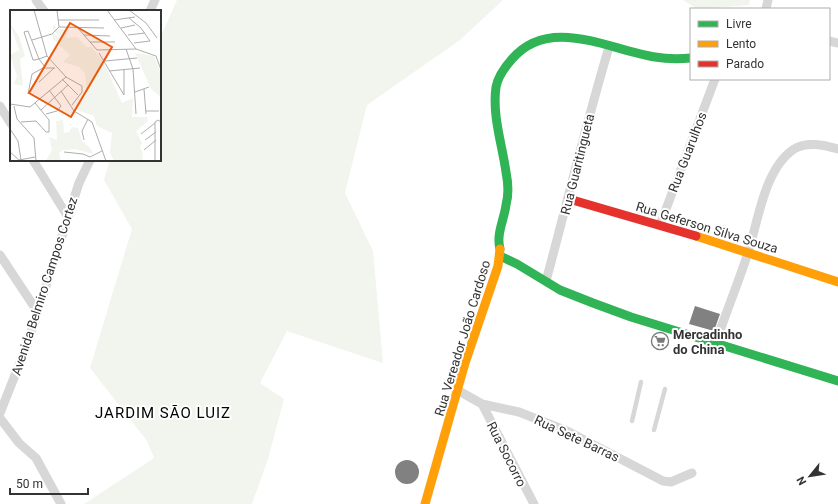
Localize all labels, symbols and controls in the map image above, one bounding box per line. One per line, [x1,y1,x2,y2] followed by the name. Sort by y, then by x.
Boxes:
[690,8,830,80] legend
[10,10,161,161] inset map
[726,17,752,31] text: Livre
[726,37,756,51] text: Lento
[726,57,764,71] text: Parado
[665,110,710,194] street label: Rua Guarulhos
[558,112,597,216] street label: Rua Guaritingueta
[9,195,81,377] street label: Avenida Belmiro Campos Cortez
[634,199,780,256] street label: Rua Geferson Silva Souza
[432,259,493,418] street label: Rua Vereador João Cardoso
[673,327,742,357] place label: Mercadinho do China
[650,331,670,351] supermarket icon: Mercadinho do China
[95,404,231,422] district label: JARDIM SÃO LUIZ
[532,412,622,465] street label: Rua Sete Barras
[484,419,529,489] street label: Rua Socorro
[790,456,830,496] north arrow
[10,470,88,496] scale bar
[794,474,809,487] text: N
[16,477,43,491] text: 50 m

